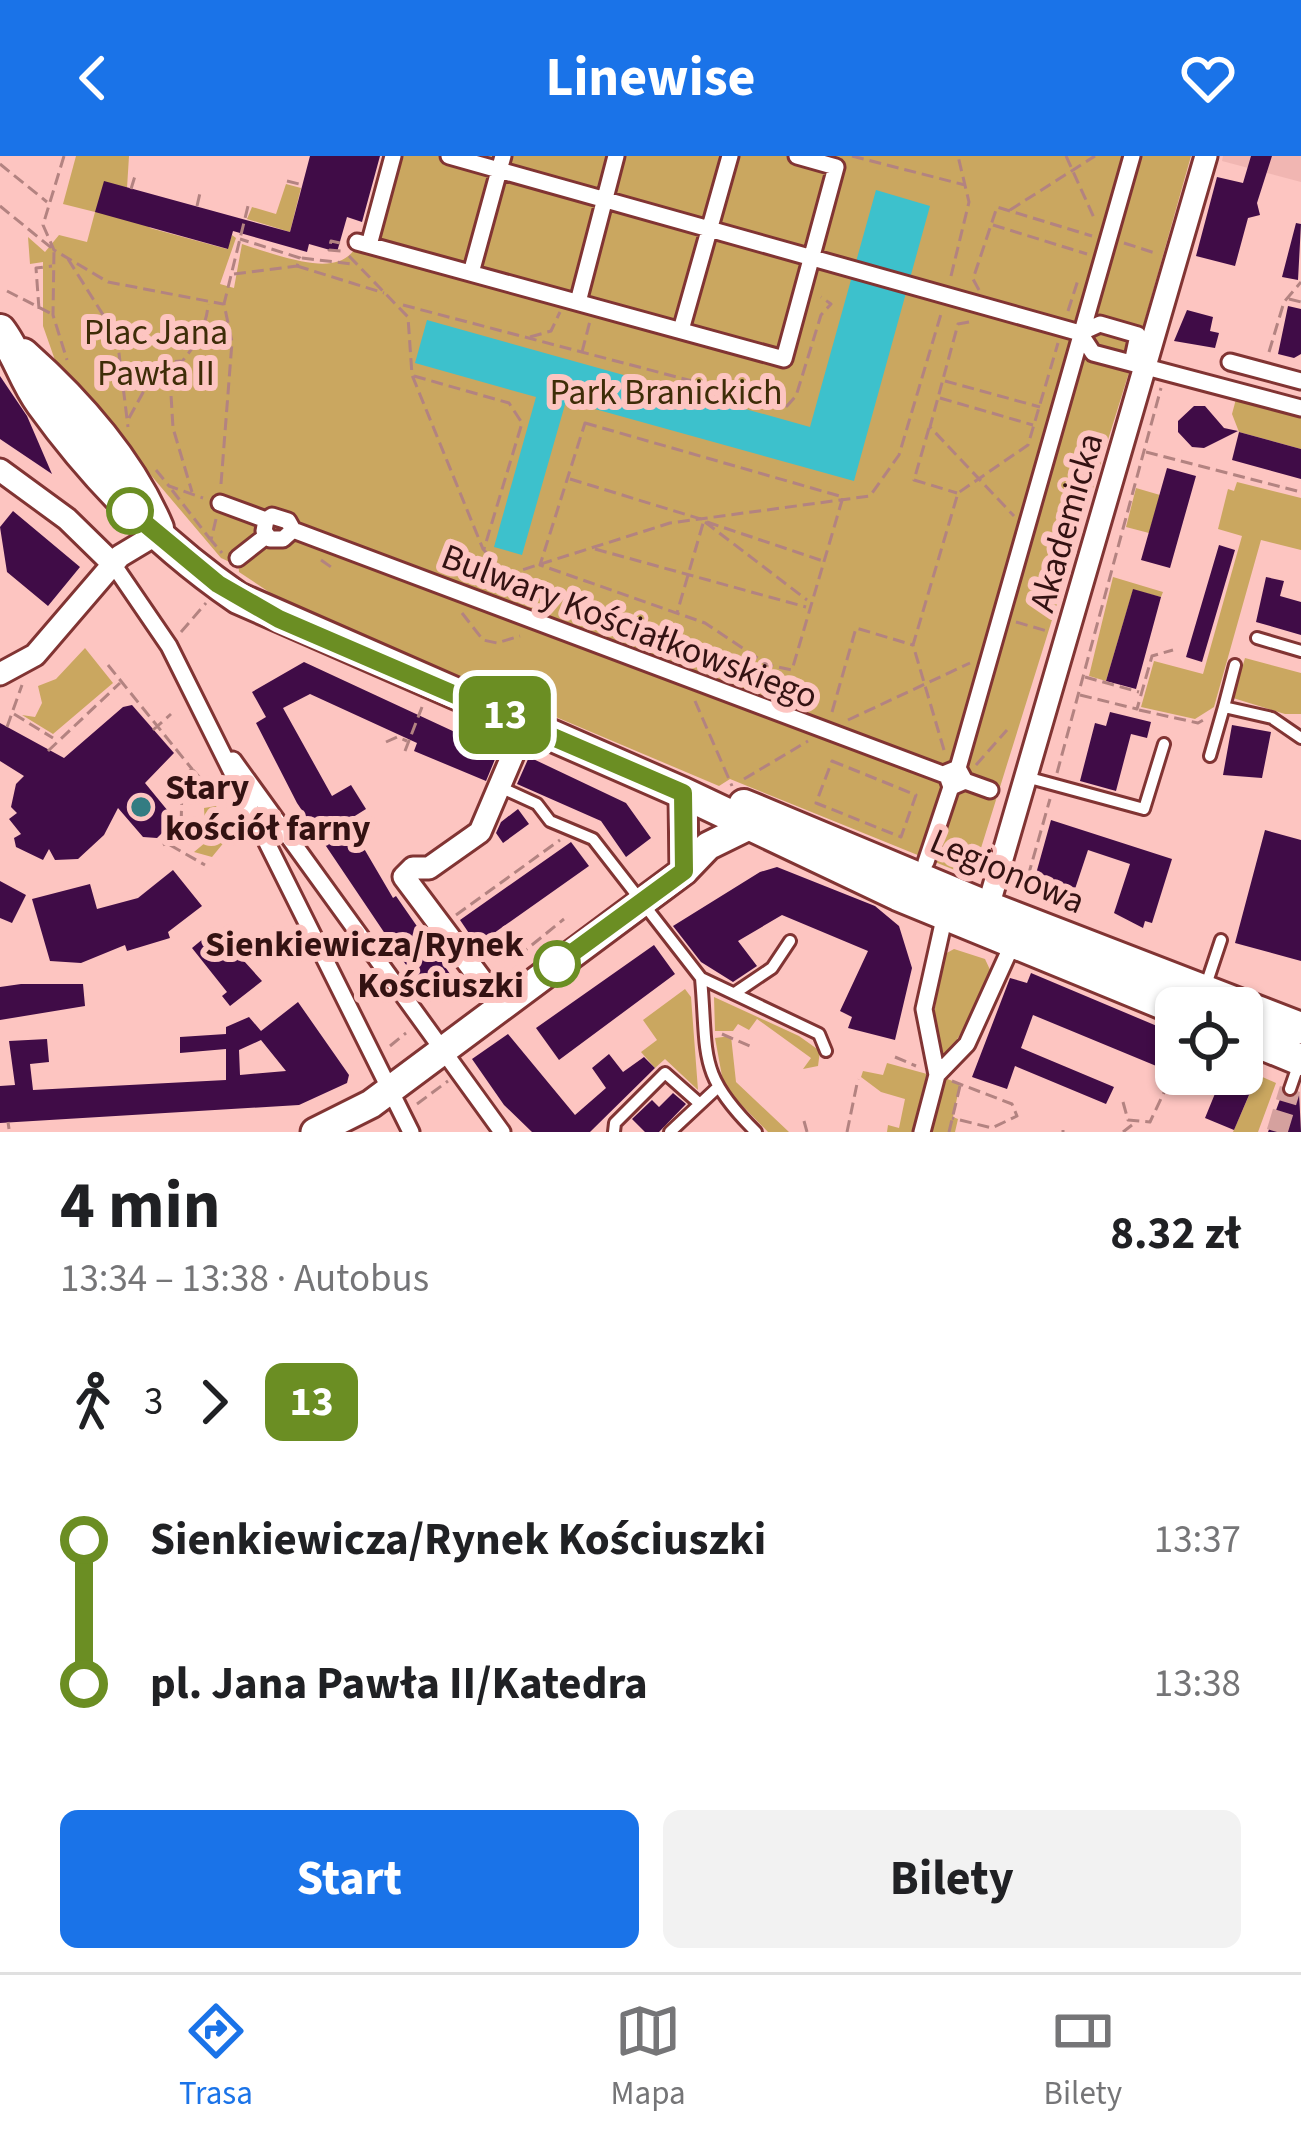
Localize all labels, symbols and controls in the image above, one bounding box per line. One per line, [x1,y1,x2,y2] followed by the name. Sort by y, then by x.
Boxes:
[545,40,756,117] text: Linewise
[60,45,126,111] icon: back
[1175,45,1241,111] icon: heart
[84,307,228,399] park label: Plac Jana Pawła II
[549,367,783,418] park label: Park Branickich
[1017,427,1116,618] street label: Akademicka
[108,489,152,533] unlabelled marker
[434,531,825,722] street label: Bulwary Kościałkowskiego
[451,676,559,754] line badge: 13
[483,685,527,745] text: 13
[165,762,371,854] place label: Stary kościół farny
[128,794,154,820] marker: Stary kościół farny
[922,816,1093,927] street label: Legionowa
[205,919,524,1011] place label: Sienkiewicza/Rynek Kościuszki
[535,942,579,986] marker: Sienkiewicza/Rynek Kościuszki
[1155,987,1263,1095] map controls
[1155,987,1263,1095] button: locate
[60,1159,221,1253] text: 4 min
[1110,1202,1241,1266] text: 8.32 zł
[60,1251,429,1307] text: 13:34 – 13:38 · Autobus
[60,1369,126,1435] icon: walk
[181,1369,247,1435] icon: forward
[289,1372,334,1432] text: 13
[144,1374,163,1430] text: 3
[150,1508,766,1572] text: Sienkiewicza/Rynek Kościuszki
[1154,1512,1241,1568] text: 13:37
[150,1652,648,1716] text: pl. Jana Pawła II/Katedra
[1154,1656,1241,1712] text: 13:38
[60,1810,639,1948] button: Start
[663,1810,1241,1948] button: Bilety
[179,1998,253,2117] tab: Trasa
[611,1998,686,2117] tab: Mapa
[1044,1998,1122,2117] tab: Bilety

